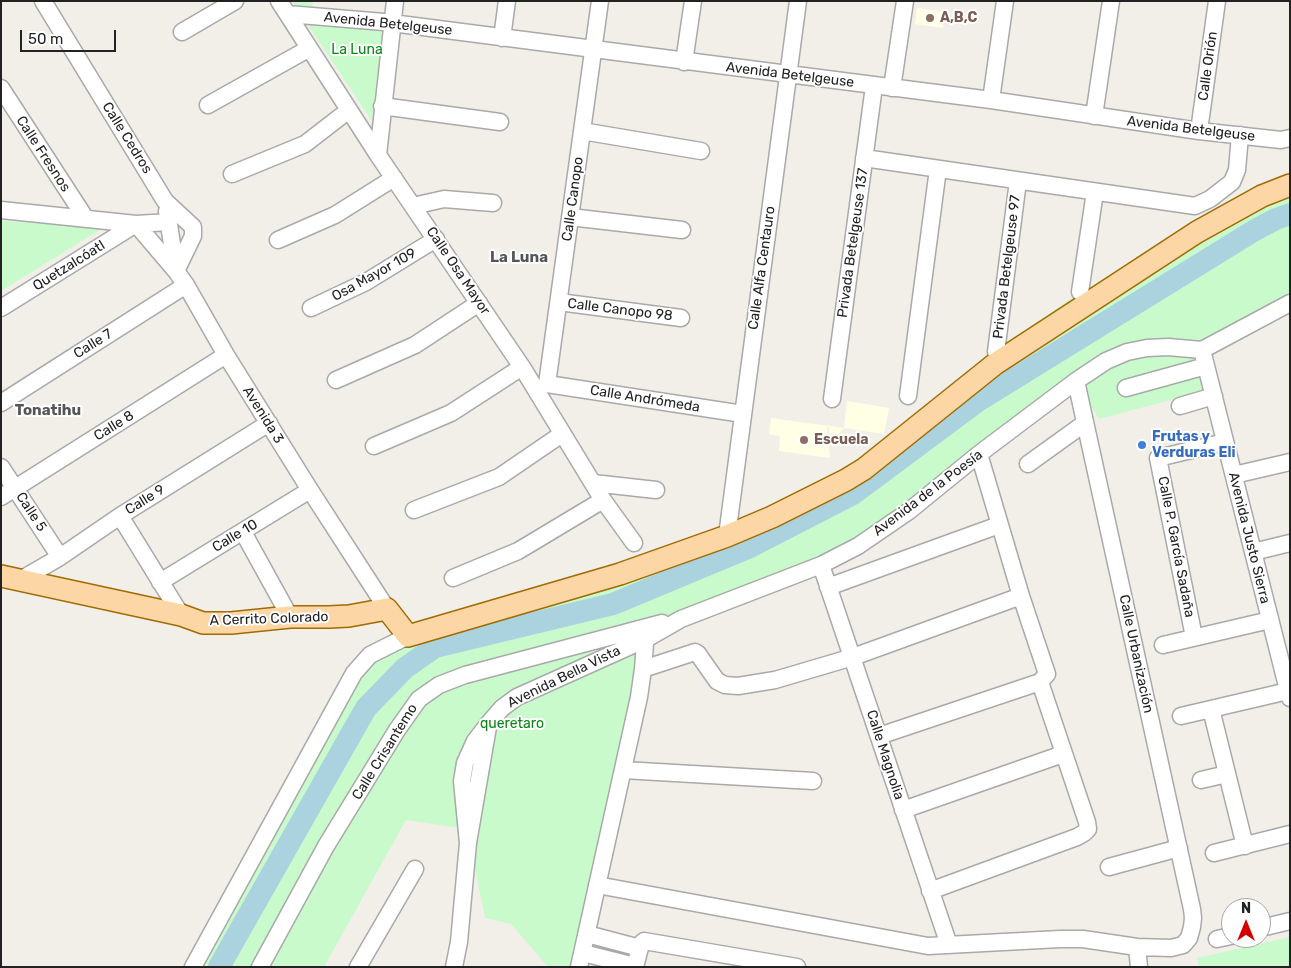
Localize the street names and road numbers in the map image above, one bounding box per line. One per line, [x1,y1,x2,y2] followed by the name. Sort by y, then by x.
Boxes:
[323,9,453,39] street label: Avenida Betelgeuse
[1195,30,1221,102] street label: Calle Orión
[725,59,855,91] street label: Avenida Betelgeuse
[98,99,156,177] street label: Calle Cedros
[12,113,74,195] street label: Calle Fresnos
[1126,113,1256,145] street label: Avenida Betelgeuse
[559,156,587,242] street label: Calle Canopo
[834,167,872,319] street label: Privada Betelgeuse 137
[990,194,1024,340] street label: Privada Betelgeuse 97
[745,205,779,331] street label: Calle Alfa Centauro
[422,224,494,318] street label: Calle Osa Mayor
[30,237,108,295] street label: Quetzalcóatl
[329,245,419,305] street label: Osa Mayor 109
[567,295,673,325] street label: Calle Canopo 98
[71,326,115,362] street label: Calle 7
[589,382,701,416] street label: Calle Andrómeda
[239,383,287,447] street label: Avenida 3
[91,407,137,445] street label: Calle 8
[870,446,986,540] street label: Avenida de la Poesía
[1225,470,1273,606] street label: Avenida Justo Sierra
[1154,475,1198,619] street label: Calle P. García Sadaña
[122,481,168,519] street label: Calle 9
[12,489,50,535] street label: Calle 5
[209,516,261,556] street label: Calle 10
[1115,593,1157,715] street label: Calle Urbanización
[209,609,329,629] street label: A Cerrito Colorado
[505,642,623,712] street label: Avenida Bella Vista
[349,701,421,803] street label: Calle Crisantemo
[863,708,907,802] street label: Calle Magnolia

